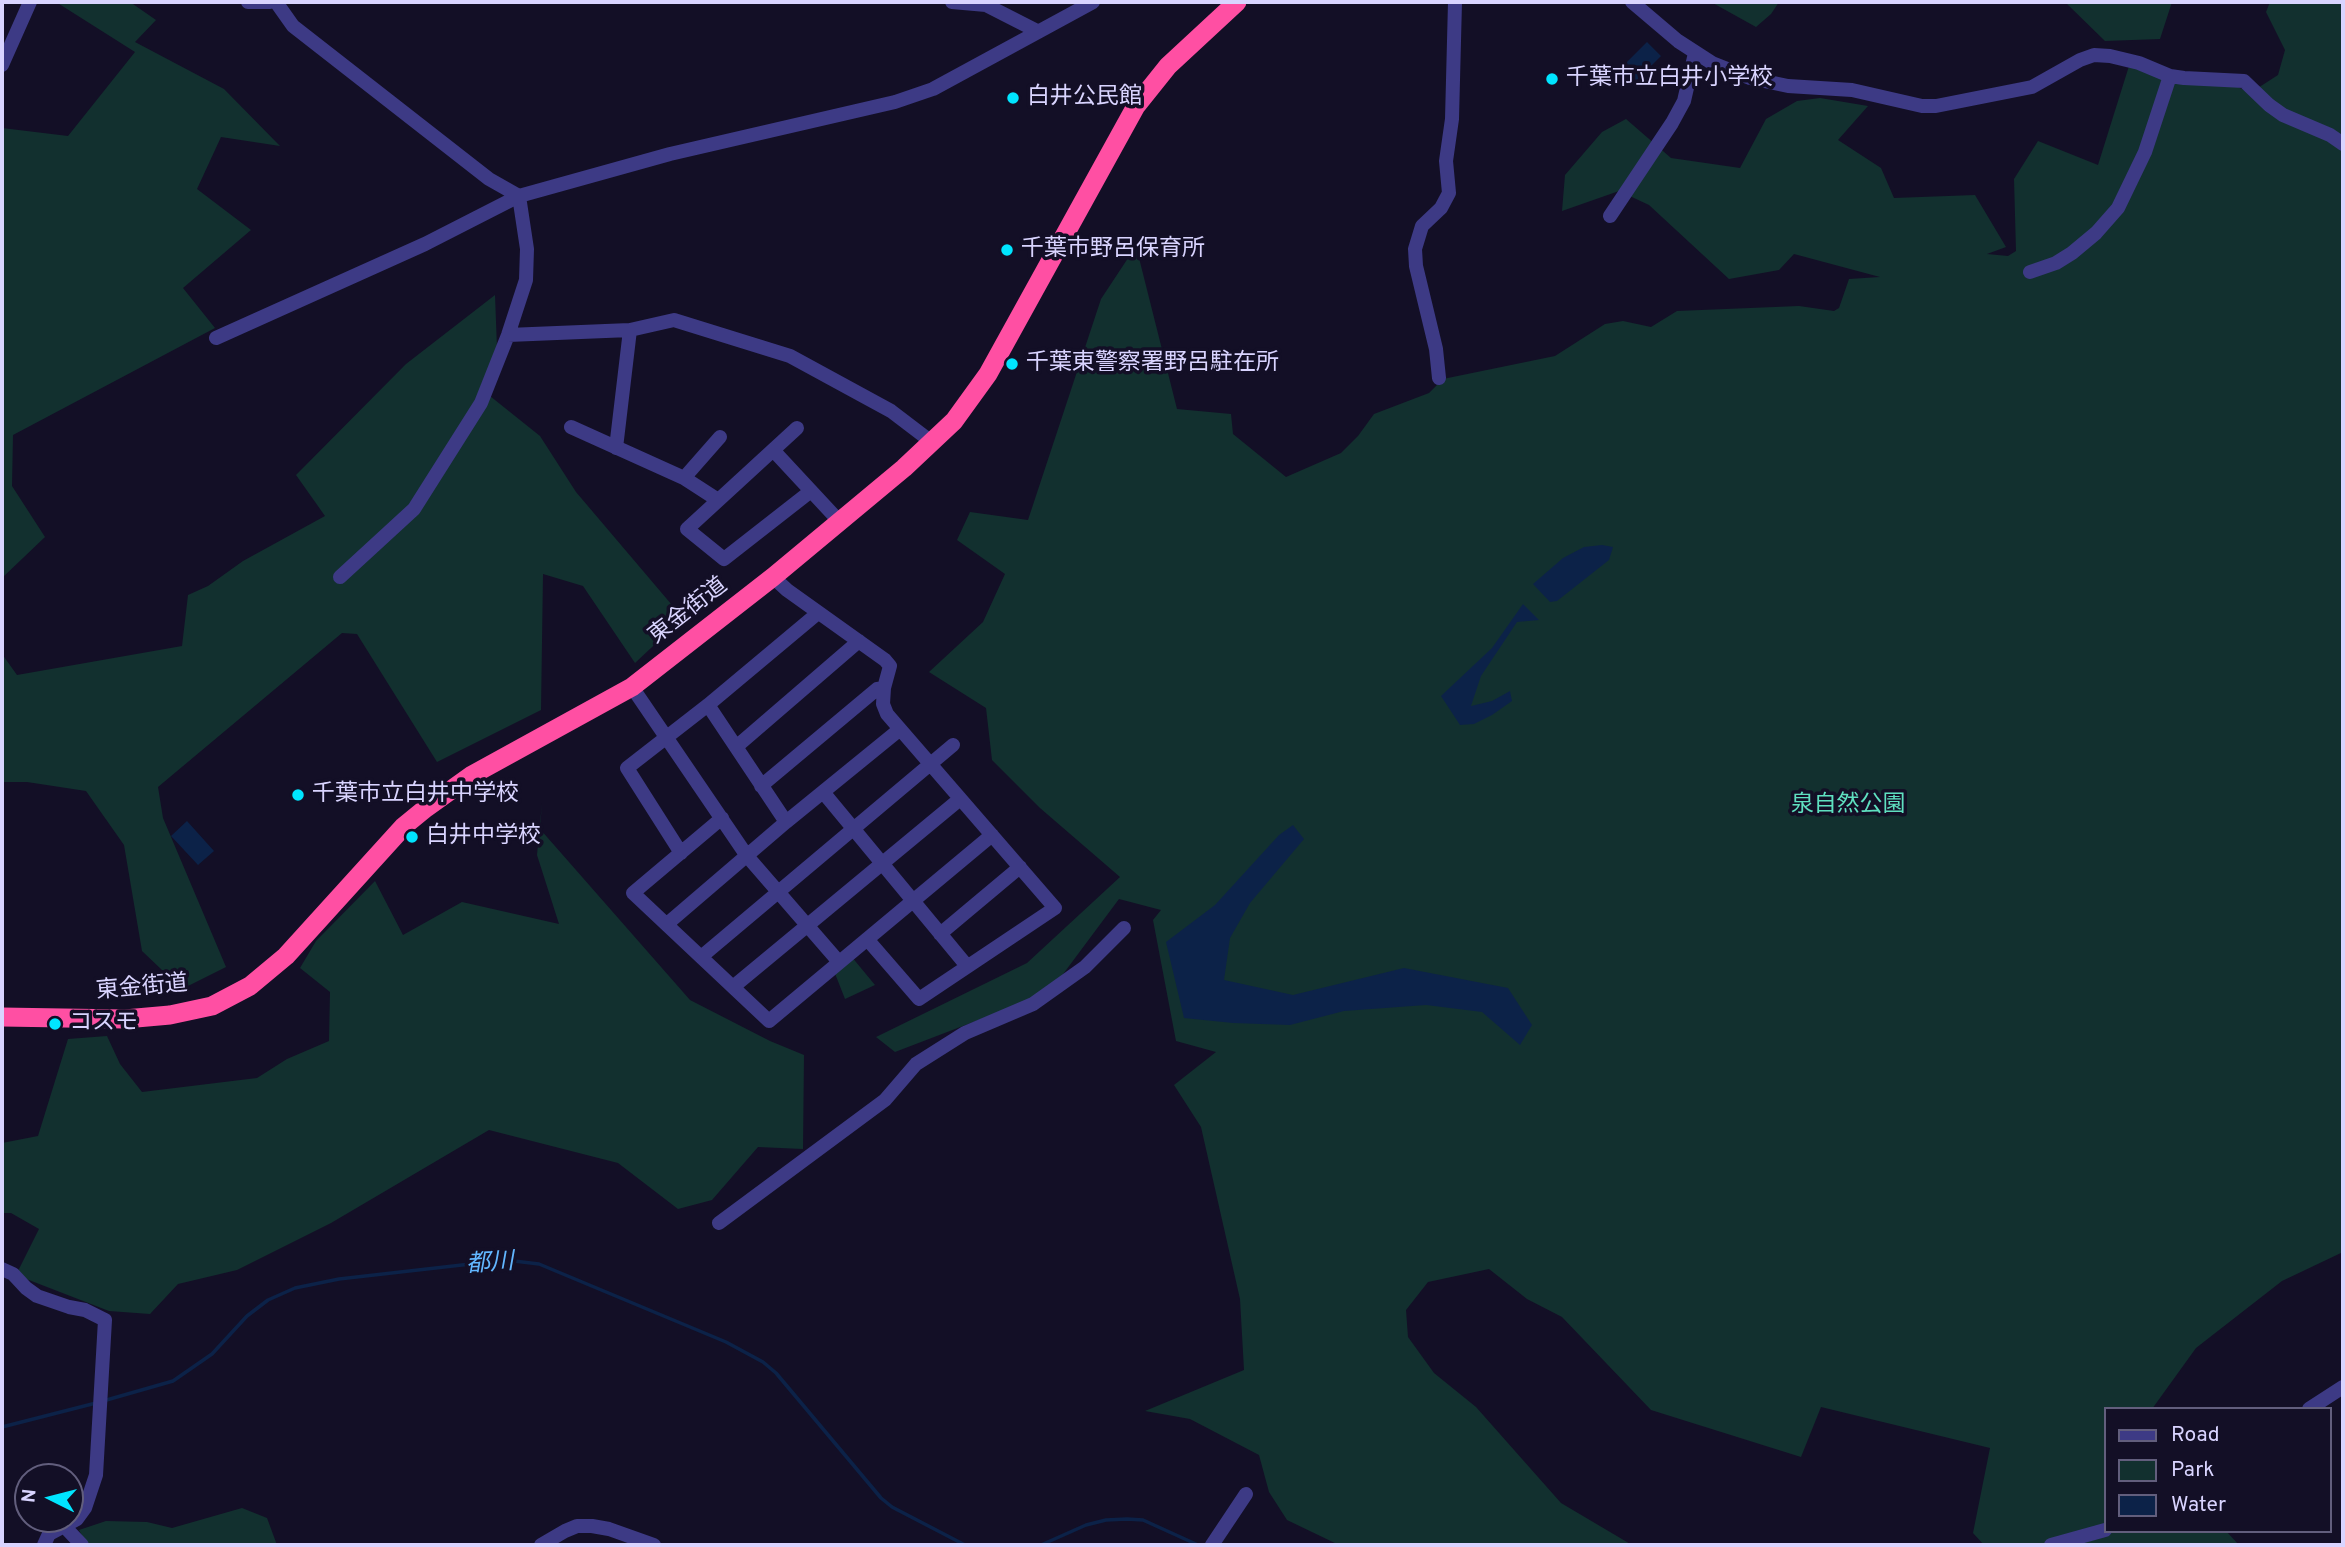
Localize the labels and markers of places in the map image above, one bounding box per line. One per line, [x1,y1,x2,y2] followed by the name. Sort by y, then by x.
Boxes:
[1566,65,1773,93] place label: 千葉市立白井小学校
[1544,71,1560,87] marker: 千葉市立白井小学校
[1027,84,1142,112] place label: 白井公民館
[1005,90,1021,106] marker: 白井公民館
[1021,236,1205,264] place label: 千葉市野呂保育所
[999,242,1015,258] marker: 千葉市野呂保育所
[1026,350,1279,378] place label: 千葉東警察署野呂駐在所
[1004,356,1020,372] marker: 千葉東警察署野呂駐在所
[312,781,519,809] place label: 千葉市立白井中学校
[290,787,306,803] marker: 千葉市立白井中学校
[426,823,541,851] place label: 白井中学校
[404,829,420,845] marker: 白井中学校
[69,1010,138,1038] place label: コスモ
[47,1016,63,1032] marker: コスモ

